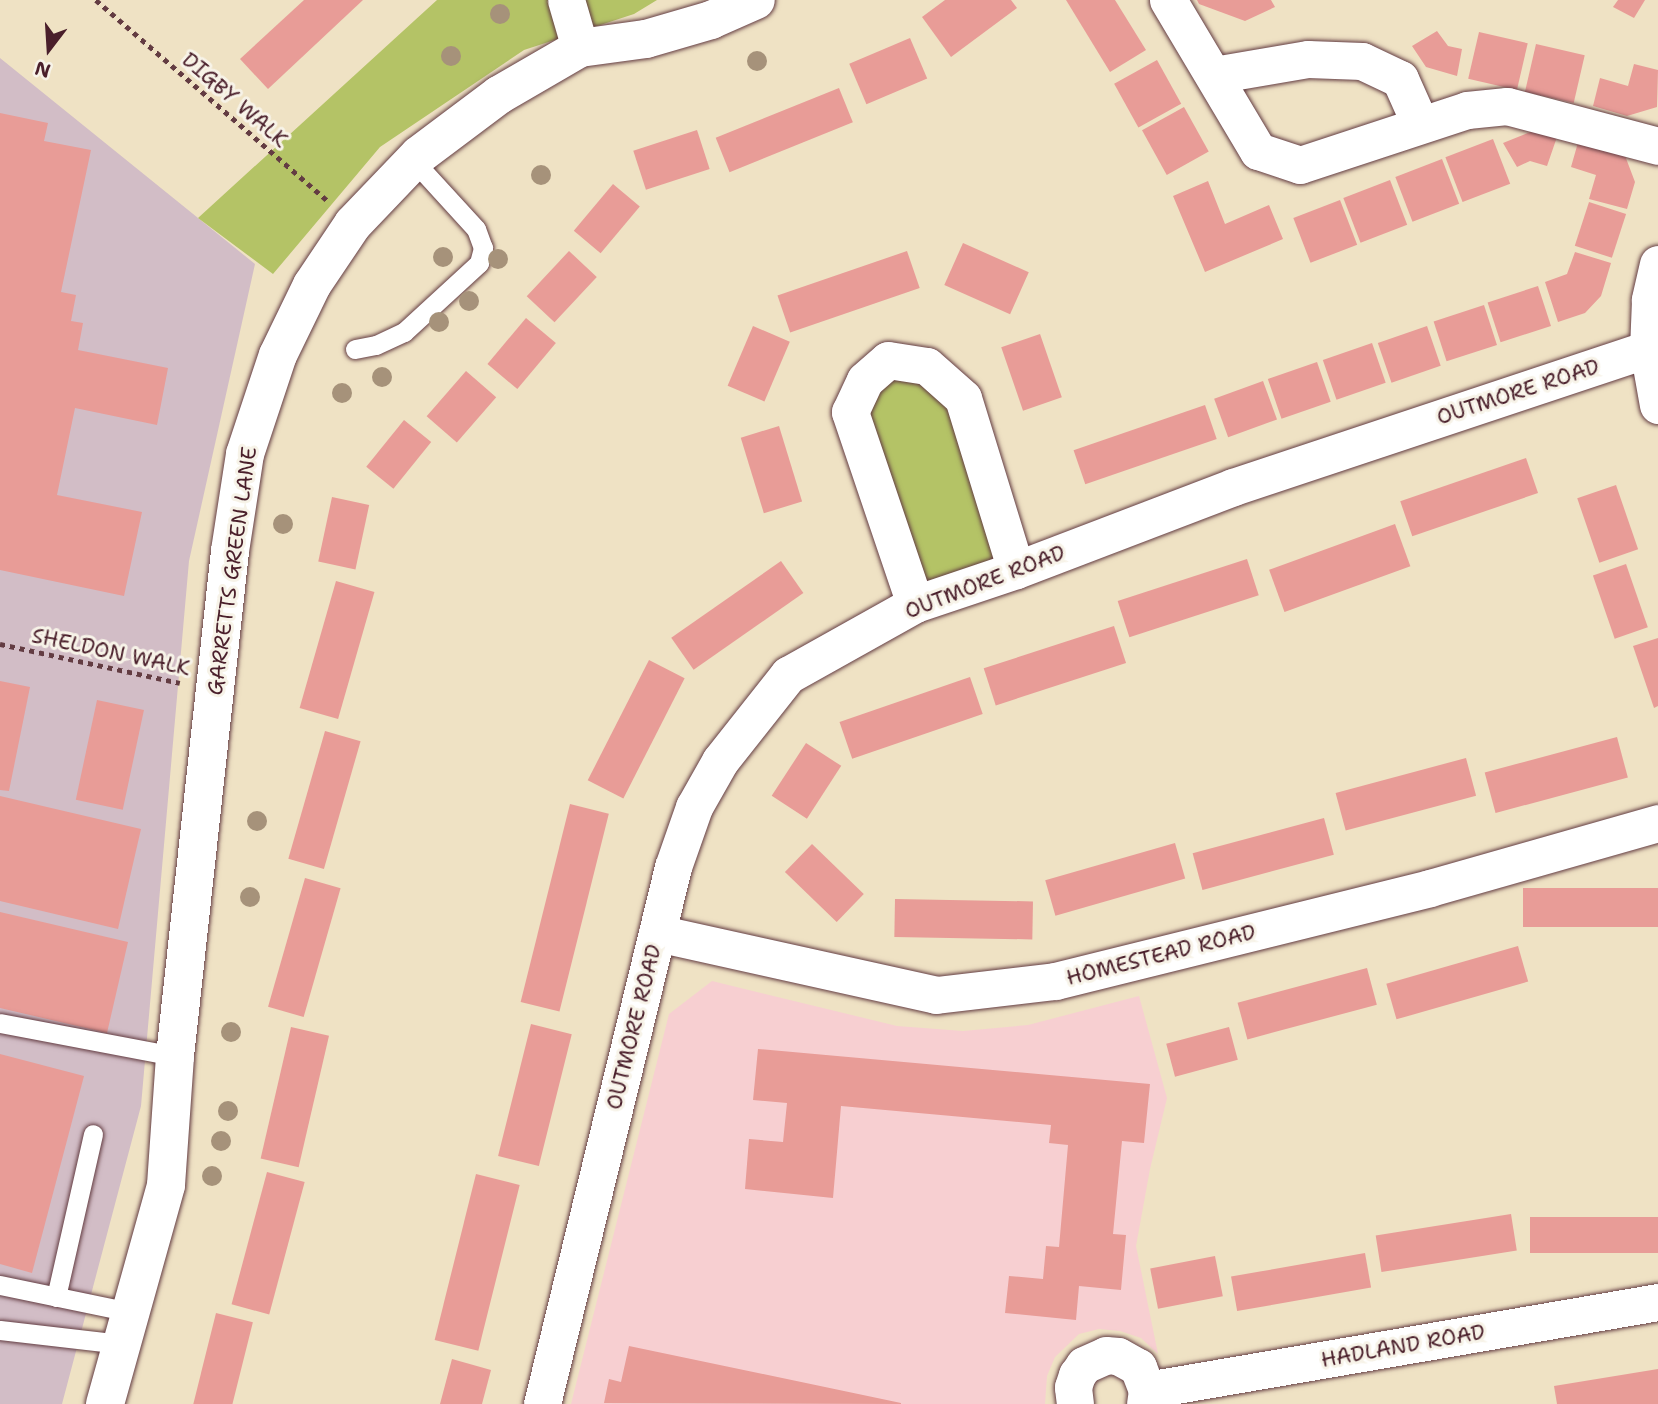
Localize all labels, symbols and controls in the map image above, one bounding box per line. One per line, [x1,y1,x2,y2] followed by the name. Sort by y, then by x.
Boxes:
[14,14,84,84] north arrow
[177,47,293,153] street label: DIGBY WALK
[32,55,54,84] text: N
[1434,354,1602,430] street label: OUTMORE ROAD
[202,445,262,697] street label: GARRETTS GREEN LANE
[901,540,1069,624] street label: OUTMORE ROAD
[29,623,193,681] street label: SHELDON WALK
[1064,919,1258,991] street label: HOMESTEAD ROAD
[601,942,667,1112] street label: OUTMORE ROAD
[1319,1319,1487,1373] street label: HADLAND ROAD

